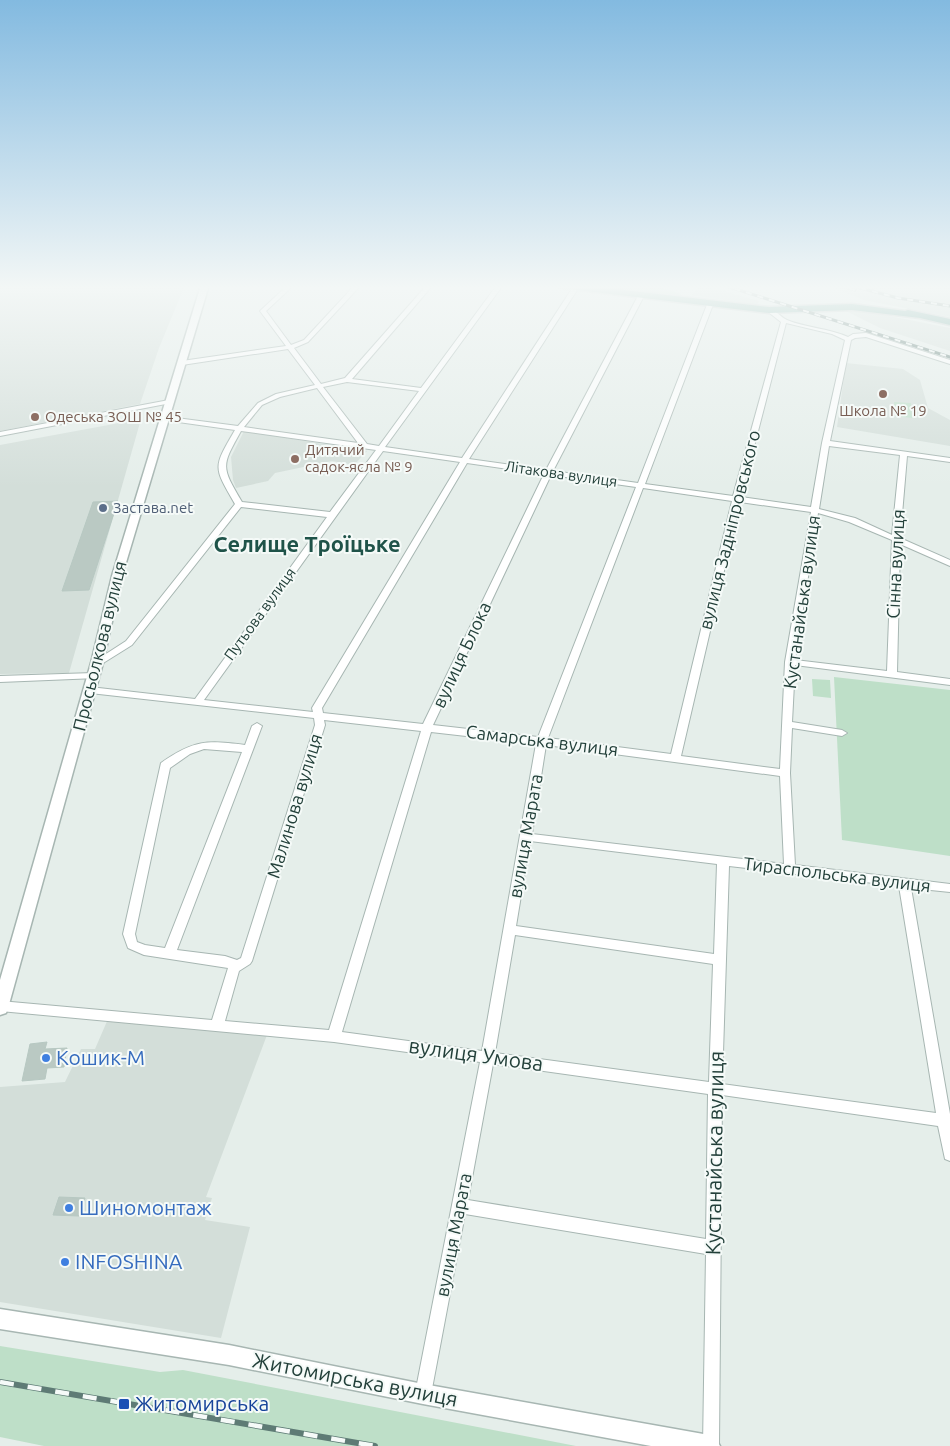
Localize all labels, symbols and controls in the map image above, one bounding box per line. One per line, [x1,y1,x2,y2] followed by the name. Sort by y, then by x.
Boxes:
[877,388,889,400] marker: Школа № 19
[839,402,927,419] place label: Школа № 19
[45,408,182,425] place label: Одеська ЗОШ № 45
[29,411,41,423] marker: Одеська ЗОШ № 45
[695,428,764,632] street label: вулиця Задніпровського
[305,441,413,475] place label: Дитячий садок-ясла № 9
[289,453,301,465] marker: Дитячий садок-ясла № 9
[504,457,619,490] street label: Літакова вулиця
[113,499,193,516] place label: Застава.net
[97,502,109,514] marker: Застава.net
[882,509,908,619] street label: Сінна вулиця
[779,514,823,690] street label: Кустанайська вулиця
[213,531,401,556] district label: Селище Троїцьке
[68,559,130,733] street label: Просьолкова вулиця
[220,564,299,663] street label: Путьова вулиця
[428,599,494,711] street label: вулиця Блока
[465,721,619,759] street label: Самарська вулиця
[263,731,326,880] street label: Малинова вулиця
[504,772,546,899] street label: вулиця Марата
[742,853,932,895] street label: Тираспольська вулиця
[407,1033,545,1075] street label: вулиця Умова
[56,1045,145,1069] place label: Кошик-М
[700,1051,728,1255] street label: Кустанайська вулиця
[40,1052,52,1064] marker: Кошик-М
[431,1171,475,1298] street label: вулиця Марата
[79,1195,212,1219] place label: Шиномонтаж
[63,1202,75,1214] marker: Шиномонтаж
[75,1249,183,1273] place label: INFOSHINA
[59,1256,71,1268] marker: INFOSHINA
[250,1347,460,1411] street label: Житомирська вулиця
[135,1391,269,1415] place label: Житомирська
[117,1397,131,1411] marker: Житомирська

